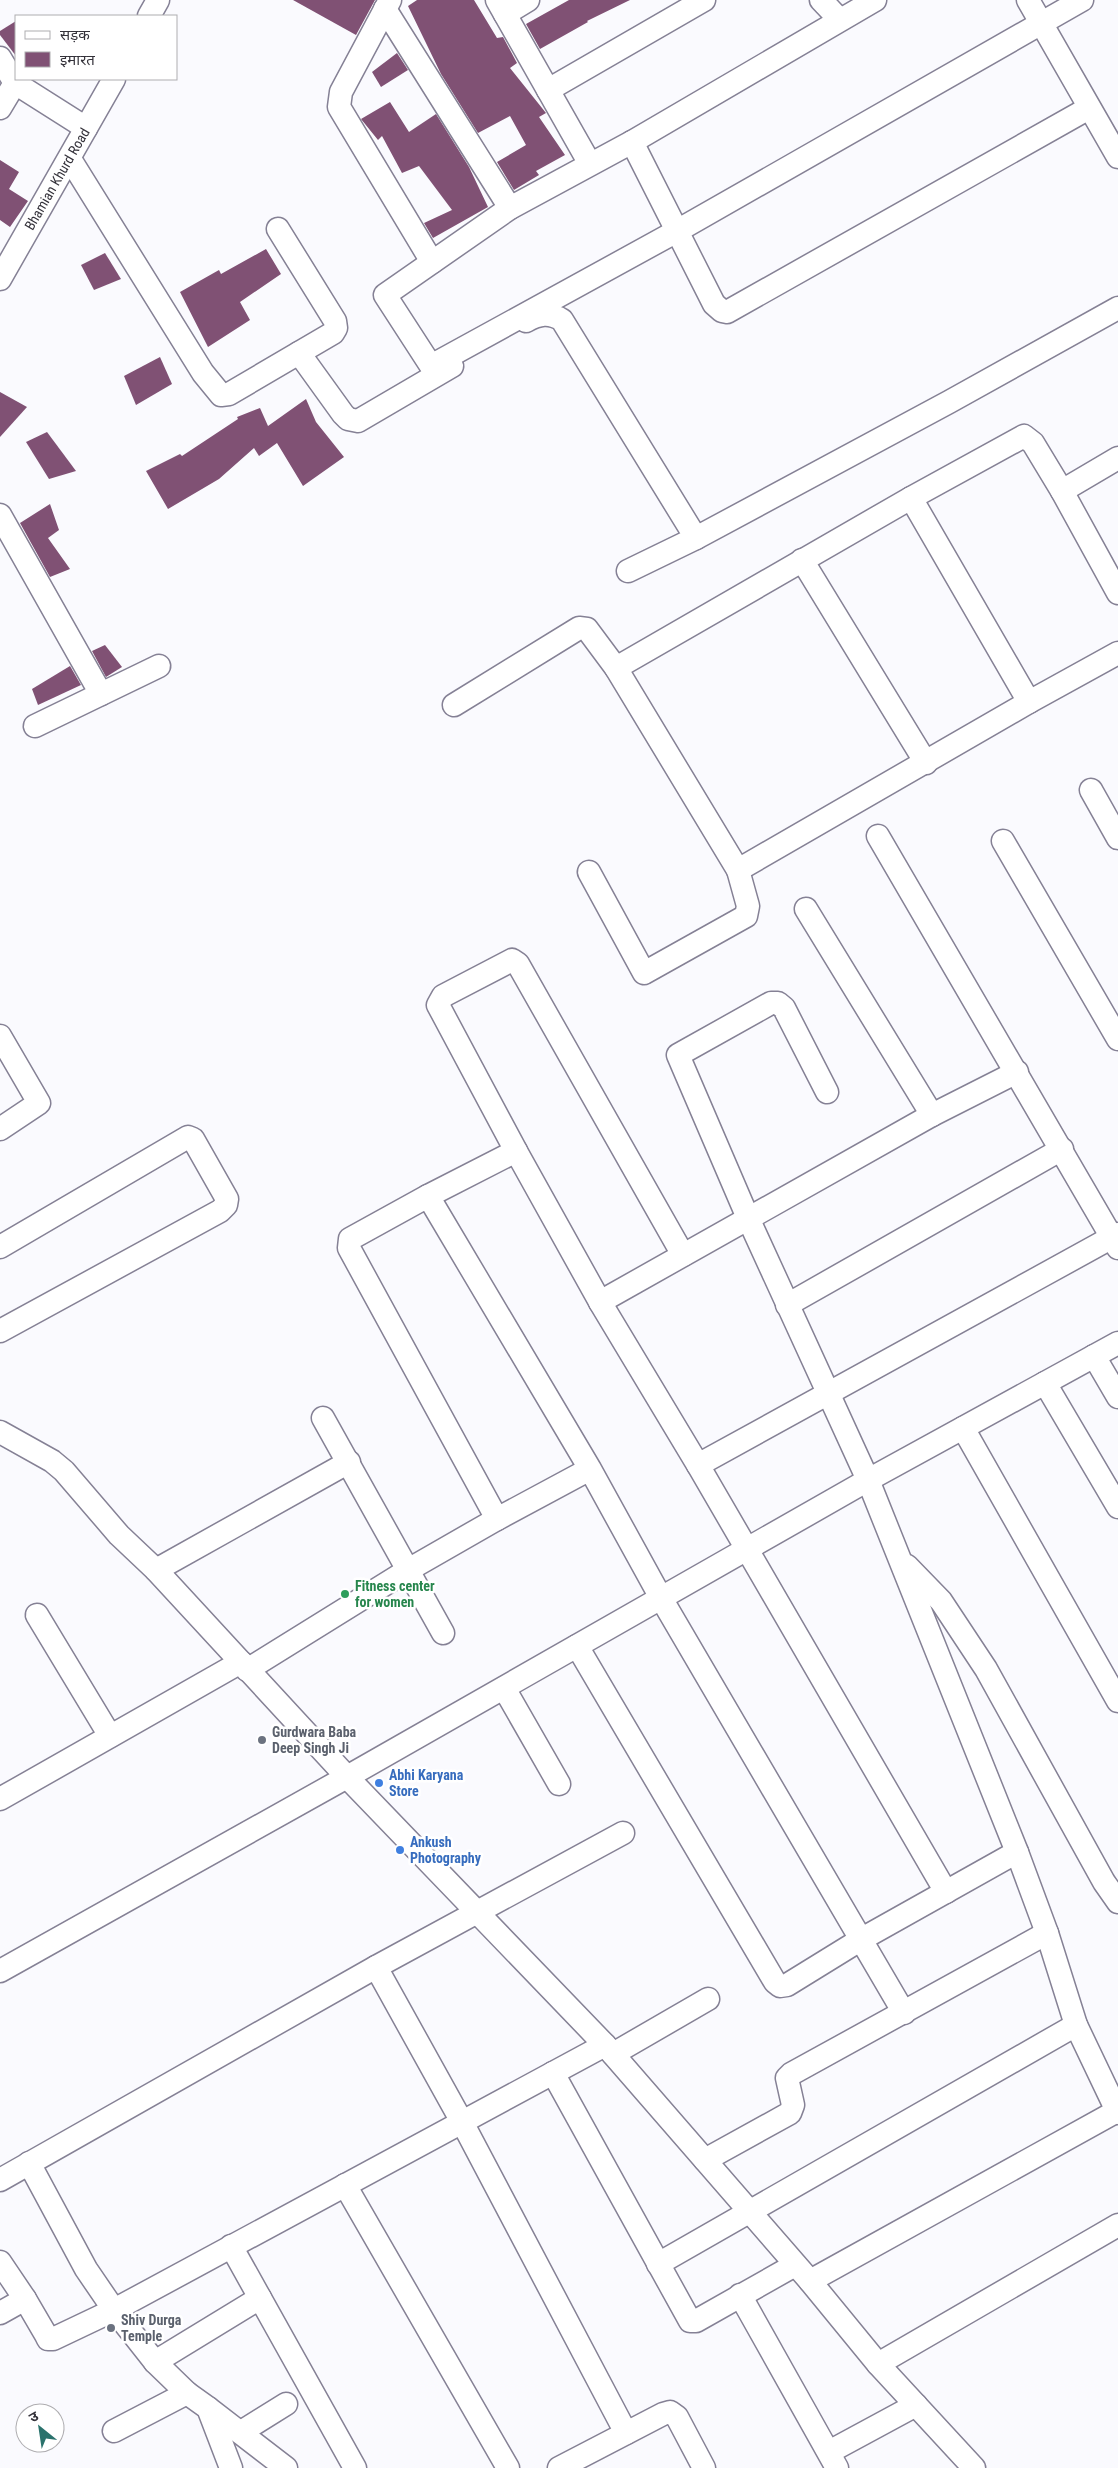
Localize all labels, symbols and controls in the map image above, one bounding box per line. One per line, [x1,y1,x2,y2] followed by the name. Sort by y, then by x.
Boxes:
[15,15,178,80] legend
[60,26,90,44] text: सड़क
[60,51,95,69] text: इमारत
[21,125,93,233] street label: Bhamian Khurd Road
[355,1578,435,1610] place label: Fitness center for women
[339,1588,351,1600] marker: Fitness center for women
[272,1724,357,1756] place label: Gurdwara Baba Deep Singh Ji
[256,1734,268,1746] marker: Gurdwara Baba Deep Singh Ji
[389,1767,464,1799] place label: Abhi Karyana Store
[373,1777,385,1789] marker: Abhi Karyana Store
[410,1834,482,1866] place label: Ankush Photography
[394,1844,406,1856] marker: Ankush Photography
[121,2312,182,2344] place label: Shiv Durga Temple
[105,2322,117,2334] marker: Shiv Durga Temple
[15,2403,65,2453] north arrow
[26,2407,42,2426] text: उ

